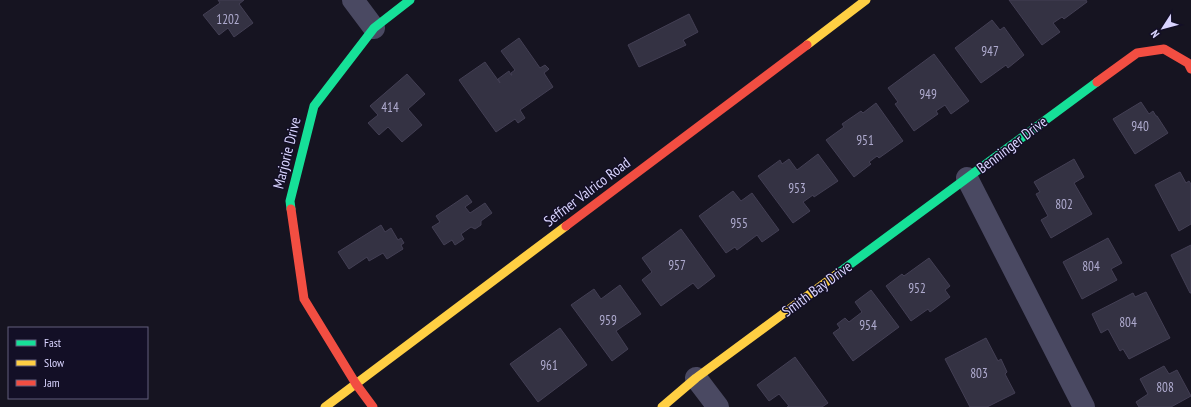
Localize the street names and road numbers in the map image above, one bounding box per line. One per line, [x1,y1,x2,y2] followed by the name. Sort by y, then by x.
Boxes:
[973,112,1051,177] street label: Benninger Drive
[268,115,305,191] street label: Marjorie Drive
[540,153,634,230] street label: Seffner Valrico Road
[778,257,855,320] street label: Smith Bay Drive

